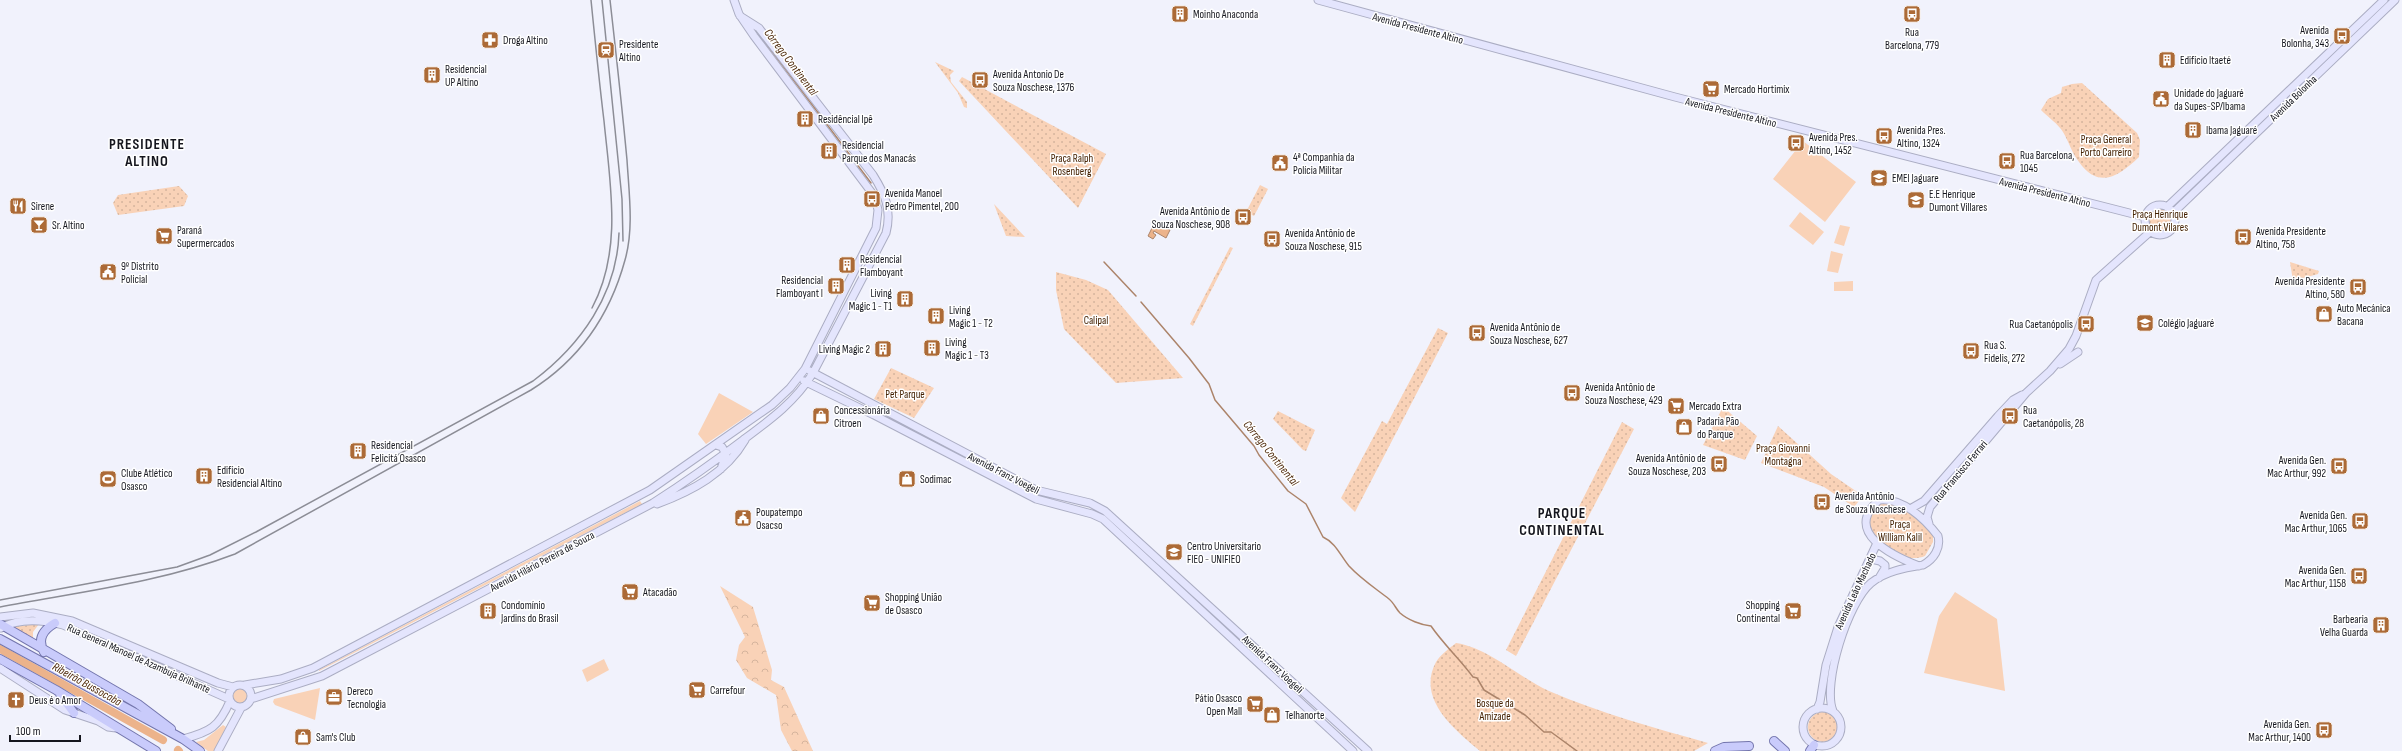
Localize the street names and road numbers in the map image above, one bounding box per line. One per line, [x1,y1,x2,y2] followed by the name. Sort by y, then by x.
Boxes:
[1370,10,1465,47] street label: Avenida Presidente Altino
[2266,73,2320,125] street label: Avenida Bolonha
[1683,95,1778,130] street label: Avenida Presidente Altino
[1997,175,2092,210] street label: Avenida Presidente Altino
[1931,438,1990,505] street label: Rua Francisco Ferrari
[965,449,1042,497] street label: Avenida Franz Voegeli
[487,528,597,595] street label: Avenida Hilário Pereira de Souza
[1832,551,1879,632] street label: Avenida Leão Machado
[65,621,212,696] street label: Rua General Manoel de Azambuja Brilhante
[1239,632,1306,696] street label: Avenida Franz Voegeli

